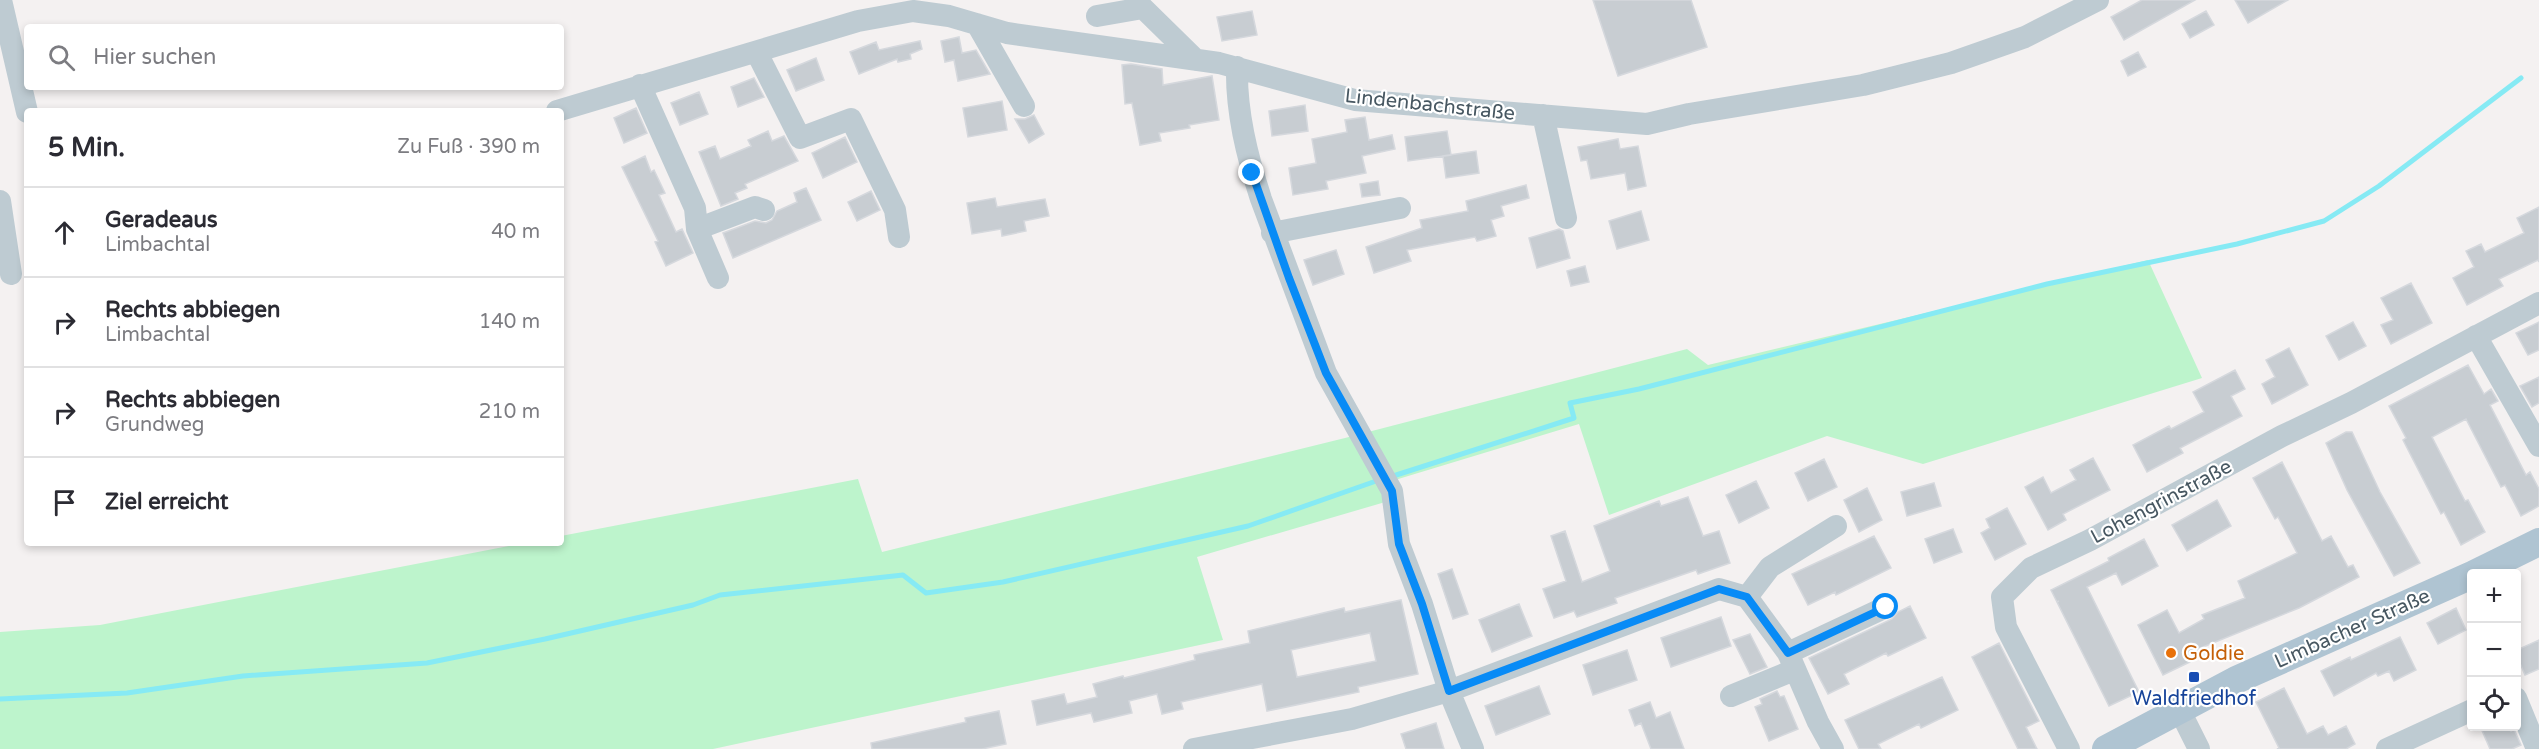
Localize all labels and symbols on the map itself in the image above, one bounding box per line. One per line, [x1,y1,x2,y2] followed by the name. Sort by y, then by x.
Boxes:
[1344,84,1516,126] street label: Lindenbachstraße
[1238,159,1264,185] route end
[2087,455,2236,549] street label: Lohengrinstraße
[2271,584,2434,674] street label: Limbacher Straße
[1872,593,1898,619] route start
[2183,642,2244,666] place label: Goldie
[2164,646,2178,660] marker: Goldie
[2187,670,2201,684] marker: Waldfriedhof
[2132,687,2257,711] place label: Waldfriedhof

